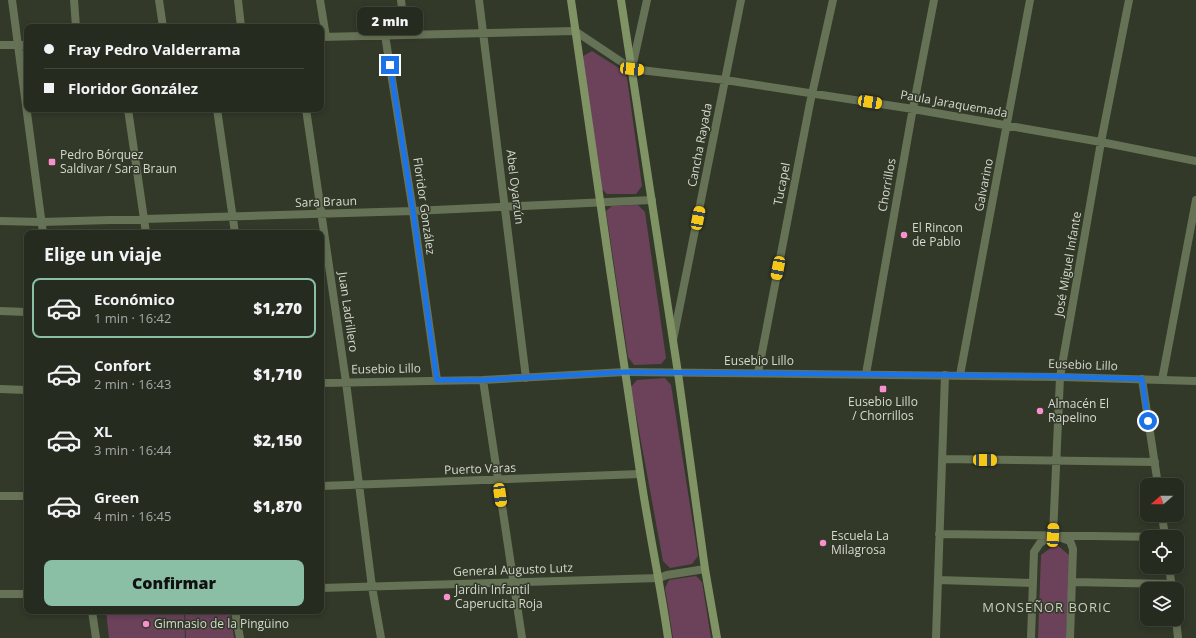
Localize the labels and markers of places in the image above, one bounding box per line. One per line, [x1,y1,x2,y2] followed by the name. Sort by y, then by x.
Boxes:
[60,146,177,177] place label: Pedro Bórquez Saldivar / Sara Braun
[47,157,57,167] marker: Pedro Bórquez Saldivar / Sara Braun
[912,219,963,250] place label: El Rincon de Pablo
[899,230,909,240] marker: El Rincon de Pablo
[878,384,888,394] marker: Eusebio Lillo / Chorrillos
[848,393,918,424] place label: Eusebio Lillo / Chorrillos
[1048,395,1109,426] place label: Almacén El Rapelino
[1035,406,1045,416] marker: Almacén El Rapelino
[831,527,889,558] place label: Escuela La Milagrosa
[818,538,828,548] marker: Escuela La Milagrosa
[454,581,543,612] place label: Jardin Infantil Caperucita Roja
[442,592,452,602] marker: Jardin Infantil Caperucita Roja
[154,615,289,632] place label: Gimnasio de la Pingüino
[141,619,151,629] marker: Gimnasio de la Pingüino

